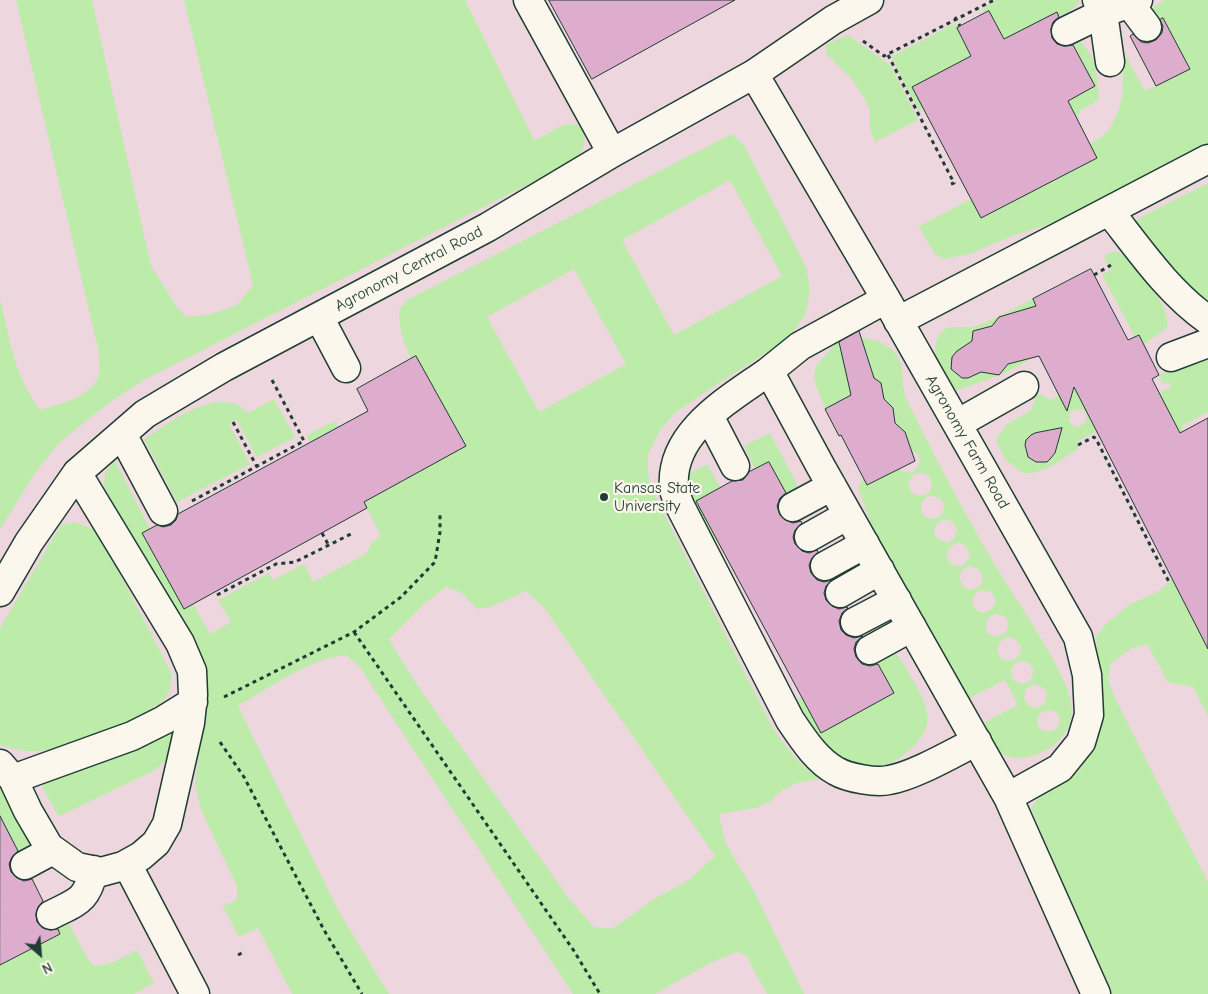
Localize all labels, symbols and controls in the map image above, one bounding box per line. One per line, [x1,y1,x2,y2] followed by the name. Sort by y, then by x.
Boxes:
[332,222,486,316] street label: Agronomy Central Road
[921,372,1013,512] street label: Agronomy Farm Road
[614,478,700,516] place label: Kansas State University
[598,491,610,503] marker: Kansas State University
[15,929,65,979] north arrow
[39,958,55,977] text: N

